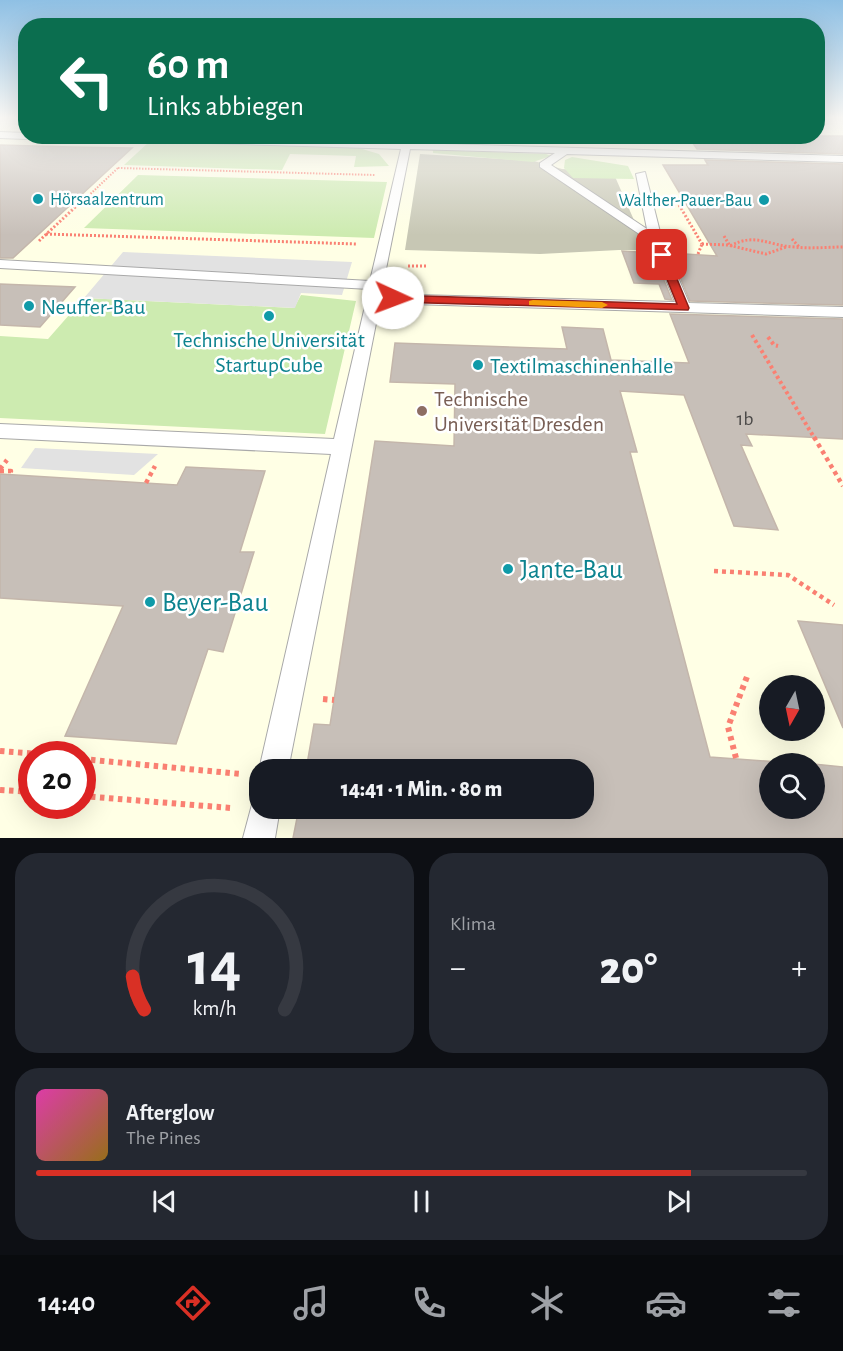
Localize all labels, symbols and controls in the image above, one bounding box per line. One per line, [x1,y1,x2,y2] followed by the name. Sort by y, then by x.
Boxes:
[48,42,126,120] icon: left
[147,44,229,86] text: 60 m
[147,93,304,120] text: Links abbiegen
[50,191,164,209] place label: Hörsaalzentrum
[31,192,45,206] marker: Hörsaalzentrum
[619,192,752,210] place label: Walther-Pauer-Bau
[757,193,771,207] marker: Walther-Pauer-Bau
[636,229,687,280] pin
[645,238,678,271] icon: arrive
[361,266,425,330] position arrow
[41,296,145,318] place label: Neuffer-Bau
[22,299,36,313] marker: Neuffer-Bau
[262,309,276,323] marker: Technische Universität StartupCube
[173,329,365,376] place label: Technische Universität StartupCube
[490,355,673,377] place label: Textilmaschinenhalle
[471,358,485,372] marker: Textilmaschinenhalle
[434,388,604,435] place label: Technische Universität Dresden
[415,404,429,418] marker: Technische Universität Dresden
[736,409,754,429] house number: 1b
[520,556,623,583] place label: Jante-Bau
[501,562,515,576] marker: Jante-Bau
[162,589,269,617] place label: Beyer-Bau
[143,595,157,609] marker: Beyer-Bau
[759,675,825,741] north arrow
[759,675,825,819] map controls
[18,741,96,819] speed limit sign: 20
[759,753,825,819] button: search
[341,778,502,800] text: 14:41 · 1 Min. · 80 m
[450,914,496,934] text: Klima
[188,934,241,996] text: 14
[599,947,658,992] text: 20°
[450,952,466,985] text: −
[791,952,807,985] text: +
[192,998,237,1019] text: km/h
[126,1102,214,1124] text: Afterglow
[126,1128,201,1148] text: The Pines
[148,1185,181,1218] icon: previous
[405,1185,438,1218] icon: pause
[662,1185,695,1218] icon: next
[172,1282,214,1324] icon: directions
[290,1282,332,1324] icon: music
[408,1282,450,1324] icon: phone
[526,1282,568,1324] icon: climate
[645,1282,687,1324] icon: car
[763,1282,805,1324] icon: filters
[38,1289,95,1316] text: 14:40

